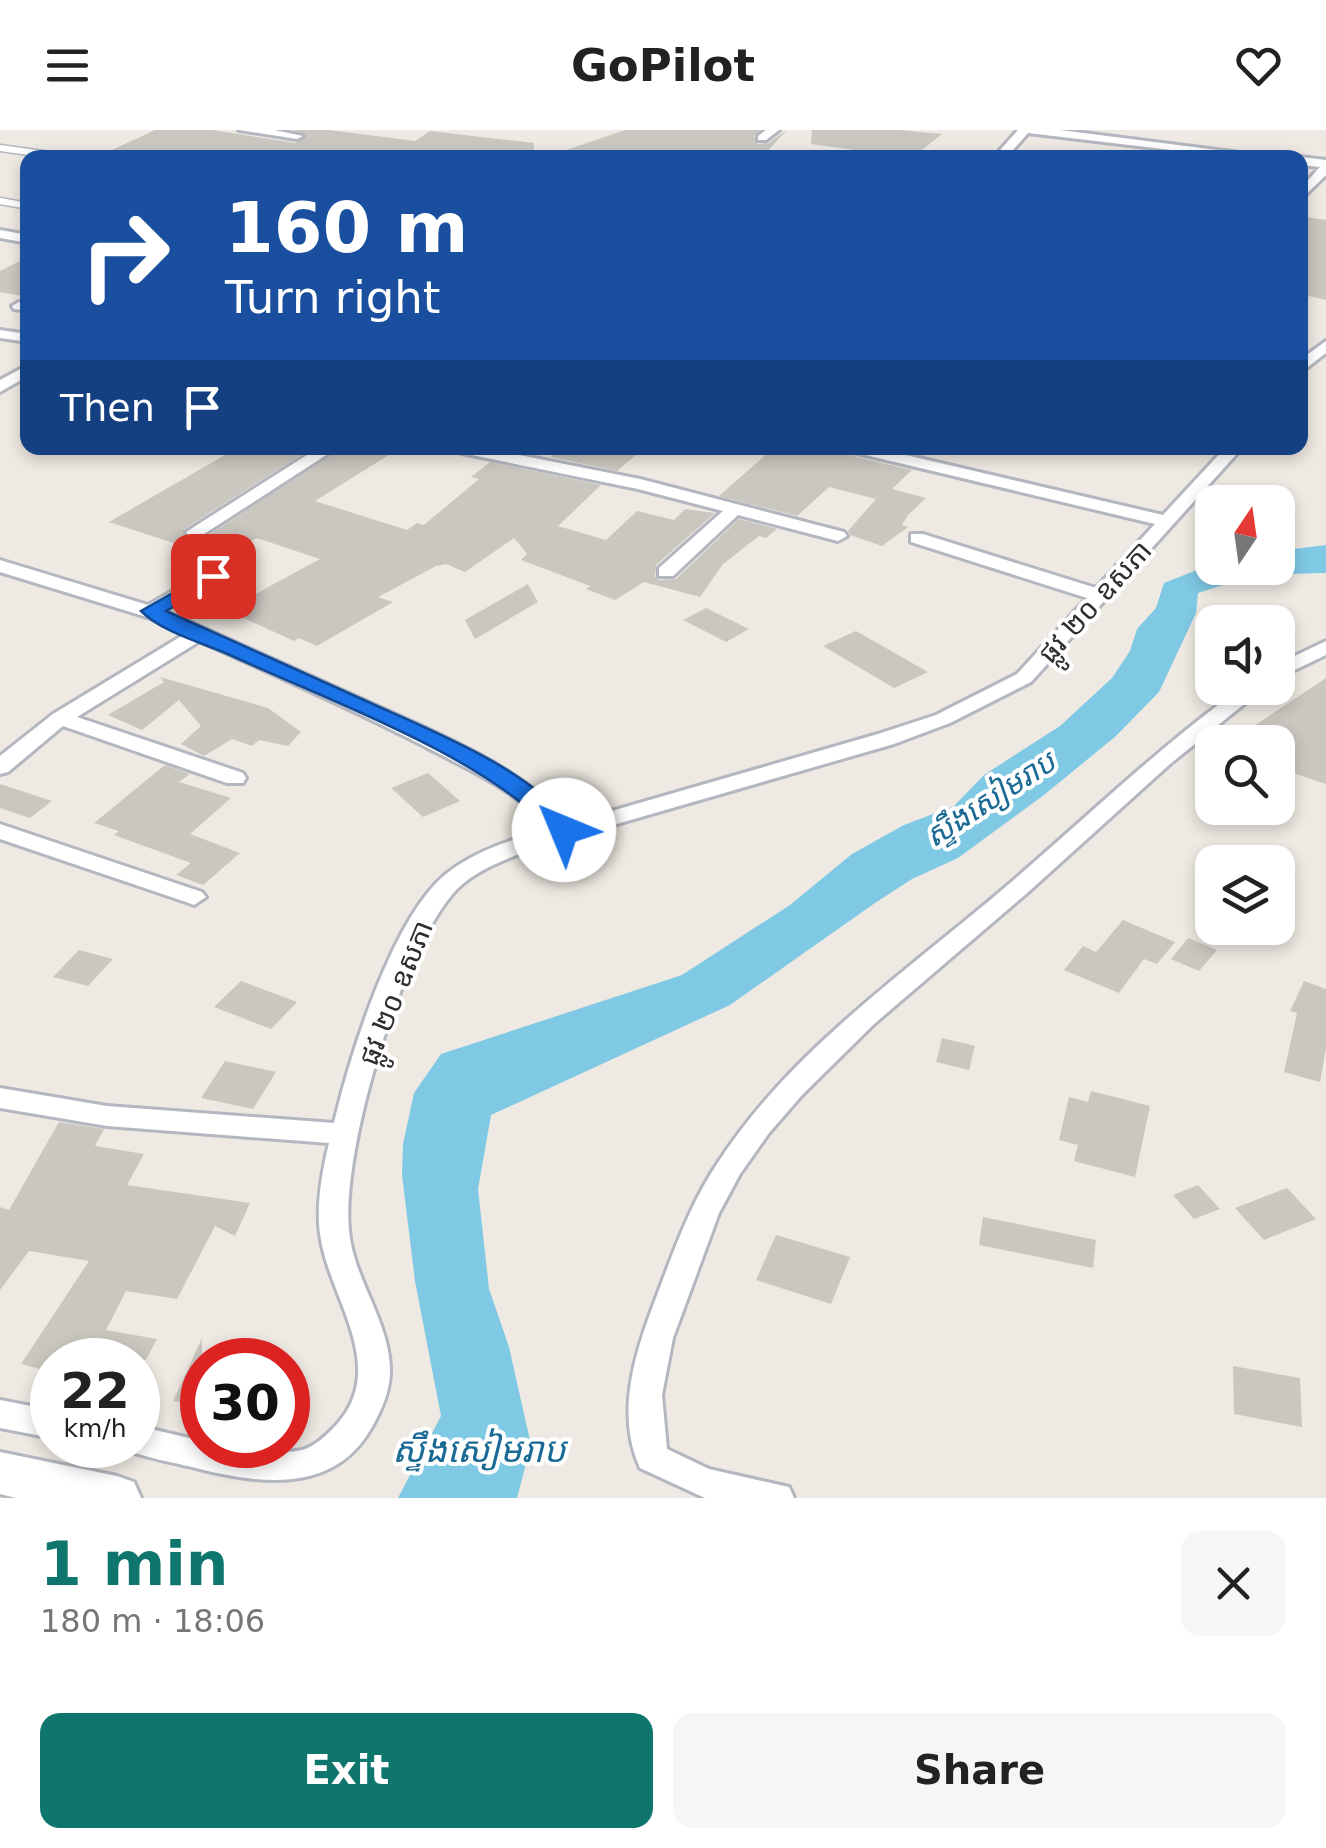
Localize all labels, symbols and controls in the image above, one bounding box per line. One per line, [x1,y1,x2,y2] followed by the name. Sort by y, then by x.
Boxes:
[40,38,95,93] icon: menu
[1231,38,1286,93] icon: heart
[571,39,755,92] text: GoPilot
[225,187,468,269] text: 160 m
[60,190,190,320] icon: right
[225,271,440,324] text: Turn right
[175,380,230,435] icon: arrive
[60,386,155,430] text: Then
[1195,485,1295,585] north arrow
[1195,485,1295,945] map controls
[171,534,256,619] pin
[1031,534,1165,675] street label: ផ្លូវ ២០ ឧសភា
[186,549,241,604] icon: arrive
[1195,605,1295,705] button: sound
[1195,725,1295,825] button: search
[917,741,1065,856] water label: ស្ទឹងសៀមរាប
[512,778,616,882] position arrow
[1195,845,1295,945] button: layers
[352,916,448,1073] street label: ផ្លូវ ២០ ឧសភា
[180,1338,310,1468] speed limit sign: 30
[60,1362,130,1420] text: 22
[63,1414,127,1443] text: km/h
[392,1428,568,1472] water label: ស្ទឹងសៀមរាប
[40,1529,228,1599] text: 1 min
[1181,1531,1286,1636] button: close
[40,1602,265,1640] text: 180 m · 18:06
[40,1713,653,1828] button: Exit
[673,1713,1286,1828] button: Share

